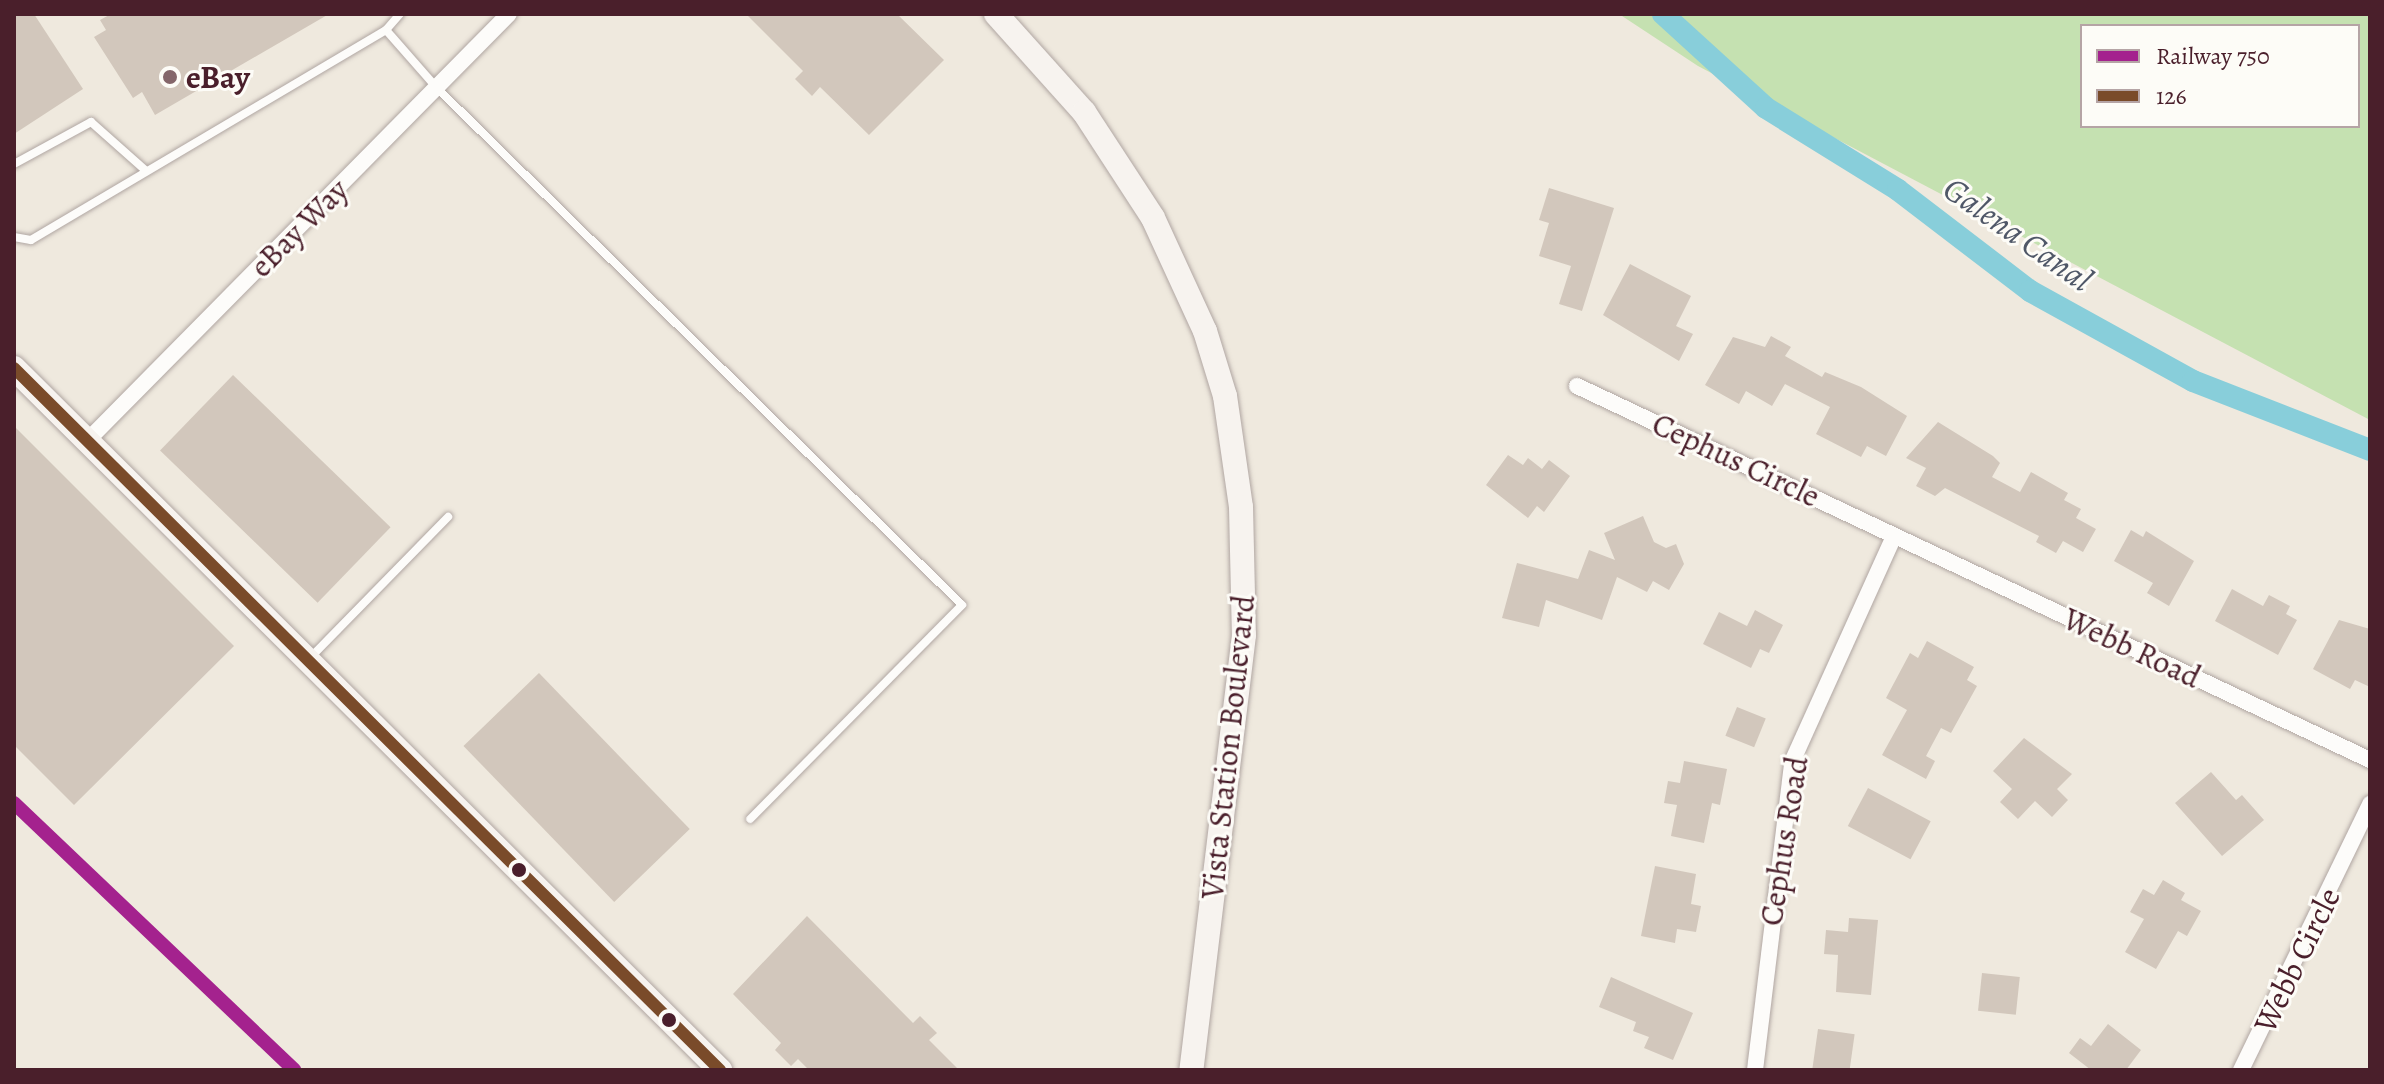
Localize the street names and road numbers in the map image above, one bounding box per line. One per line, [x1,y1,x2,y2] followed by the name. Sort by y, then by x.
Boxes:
[242,171,356,285] street label: eBay Way
[1646,405,1826,515] street label: Cephus Circle
[1193,593,1263,901] street label: Vista Station Boulevard
[2057,599,2207,697] street label: Webb Road
[1752,754,1816,928] street label: Cephus Road
[2245,881,2349,1039] street label: Webb Circle

